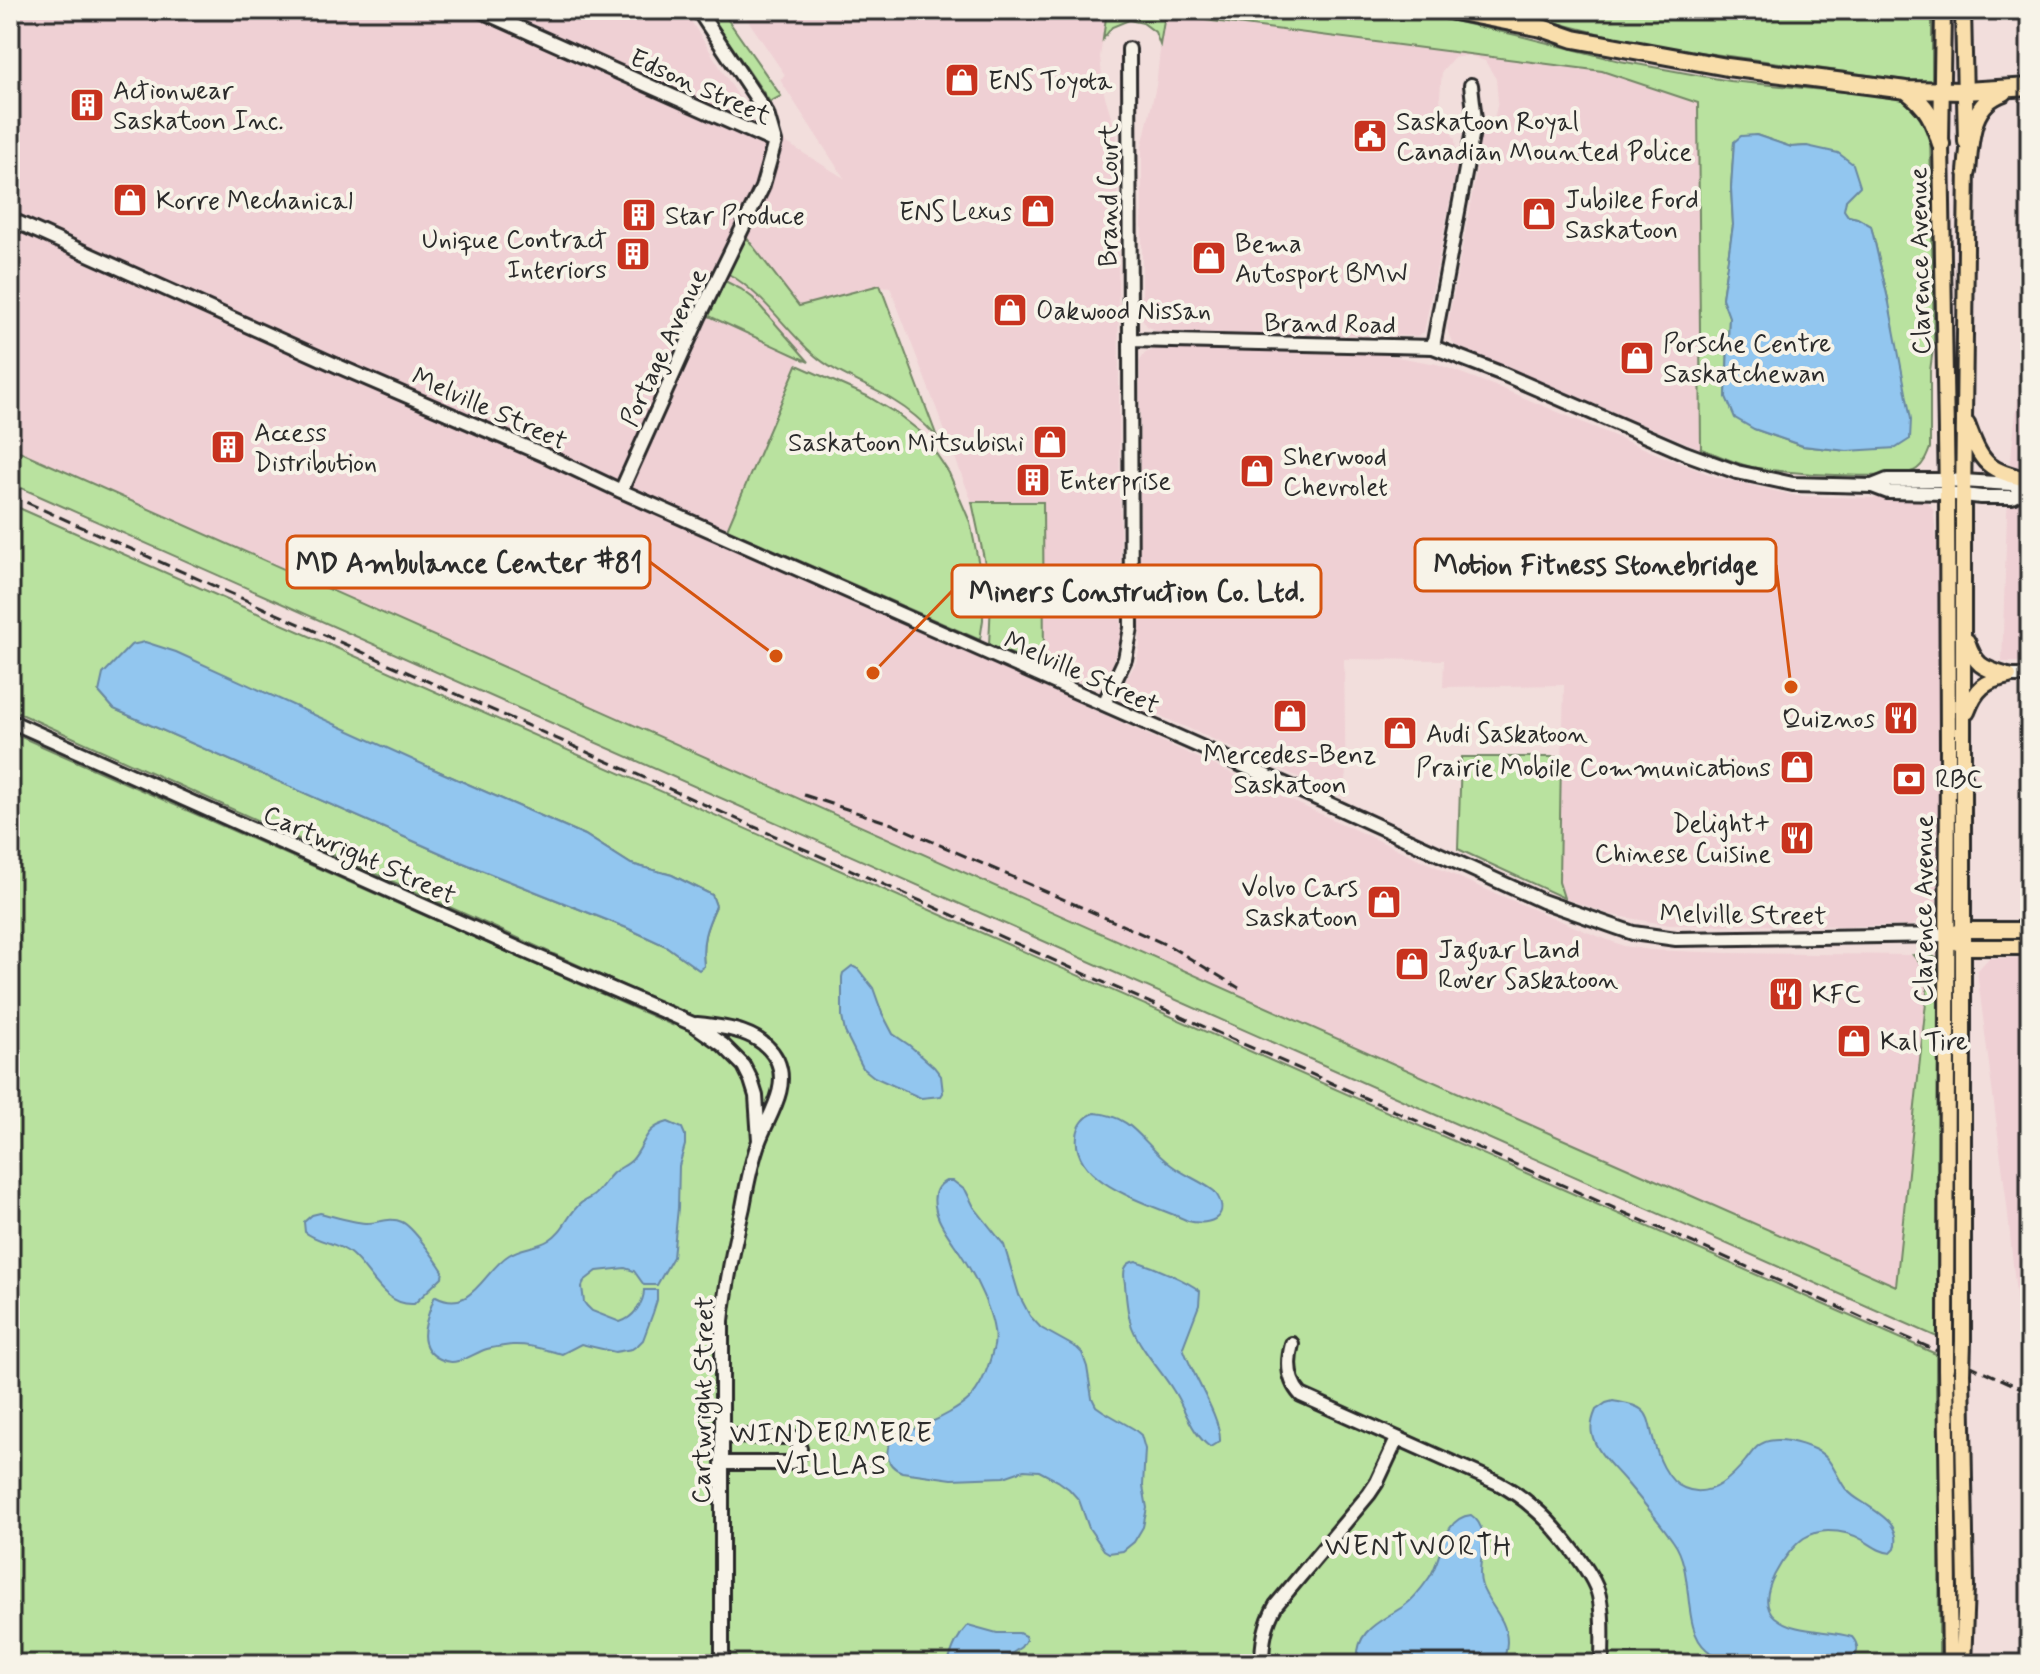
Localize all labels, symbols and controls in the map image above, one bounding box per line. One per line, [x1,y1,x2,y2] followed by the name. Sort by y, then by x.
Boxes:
[624,42,776,134] street label: Edson Street
[943,61,981,99] shop icon: ENS Toyota
[988,65,1113,99] place label: ENS Toyota
[113,75,284,139] place label: Actionwear Saskatoon Inc.
[68,86,106,124] building icon: Actionwear Saskatoon Inc.
[1396,106,1692,170] place label: Saskatoon Royal Canadian Mounted Police
[1351,117,1389,155] public building icon: Saskatoon Royal Canadian Mounted Police
[1093,123,1127,267] street label: Brand Court
[1902,167,1940,355] street label: Clarence Avenue
[111,181,149,219] shop icon: Korre Mechanical
[1565,184,1699,248] place label: Jubilee Ford Saskatoon
[156,185,353,219] place label: Korre Mechanical
[1019,192,1057,230] shop icon: ENS Lexus
[1520,195,1558,233] shop icon: Jubilee Ford Saskatoon
[620,196,658,234] building icon: Star Produce
[899,196,1012,230] place label: ENS Lexus
[665,200,805,234] place label: Star Produce
[422,224,607,288] place label: Unique Contract Interiors
[1235,228,1407,292] place label: Bema Autosport BMW
[614,235,652,273] building icon: Unique Contract Interiors
[1190,239,1228,277] shop icon: Bema Autosport BMW
[613,263,716,432] street label: Portage Avenue
[991,291,1029,329] shop icon: Oakwood Nissan
[1036,295,1211,329] place label: Oakwood Nissan
[1264,307,1396,343] street label: Brand Road
[1663,328,1831,392] place label: Porsche Centre Saskatchewan
[1618,339,1656,377] shop icon: Porsche Centre Saskatchewan
[406,360,572,459] street label: Melville Street
[254,417,377,481] place label: Access Distribution
[1031,423,1069,461] shop icon: Saskatoon Mitsubishi
[788,427,1024,461] place label: Saskatoon Mitsubishi
[209,428,247,466] building icon: Access Distribution
[1283,441,1388,505] place label: Sherwood Chevrolet
[1238,452,1276,490] shop icon: Sherwood Chevrolet
[1014,461,1052,499] building icon: Enterprise
[1059,465,1171,499] place label: Enterprise
[287,536,650,588] callout: MD Ambulance Center #81
[1415,539,1776,591] callout: Motion Fitness Stonebridge
[296,545,642,583] text: MD Ambulance Center #81
[1434,548,1759,586] text: Motion Fitness Stonebridge
[952,565,1321,617] callout: Miners Construction Co. Ltd.
[969,575,1305,612] text: Miners Construction Co. Ltd.
[998,624,1164,723] street label: Melville Street
[1271,697,1309,735] shop icon: Mercedes-Benz Saskatoon
[1882,699,1920,737] restaurant icon: Quiznos
[1782,703,1875,737] place label: Quiznos
[1381,714,1419,752] shop icon: Audi Saskatoon
[1426,718,1588,752] place label: Audi Saskatoon
[1204,739,1376,803] place label: Mercedes-Benz Saskatoon
[1778,748,1816,786] shop icon: Prairie Mobile Communications
[1416,752,1771,786] place label: Prairie Mobile Communications
[1890,760,1928,798] bank icon: RBC
[1935,764,1983,798] place label: RBC
[257,798,461,915] street label: Cartwright Street
[1594,808,1771,872] place label: Delight+ Chinese Cuisine
[1908,815,1942,1003] street label: Clarence Avenue
[1778,819,1816,857] restaurant icon: Delight+ Chinese Cuisine
[1241,872,1358,936] place label: Volvo Cars Saskatoon
[1365,883,1403,921] shop icon: Volvo Cars Saskatoon
[1659,898,1827,934] street label: Melville Street
[1438,934,1618,998] place label: Jaguar Land Rover Saskatoon
[1393,945,1431,983] shop icon: Jaguar Land Rover Saskatoon
[1767,975,1805,1013] restaurant icon: KFC
[1812,979,1861,1013] place label: KFC
[1835,1022,1873,1060] shop icon: Kal Tire
[1880,1026,1968,1060] place label: Kal Tire
[685,1296,725,1504] street label: Cartwright Street
[730,1416,934,1485] district label: WINDERMERE VILLAS
[1325,1529,1513,1566] district label: WENTWORTH

